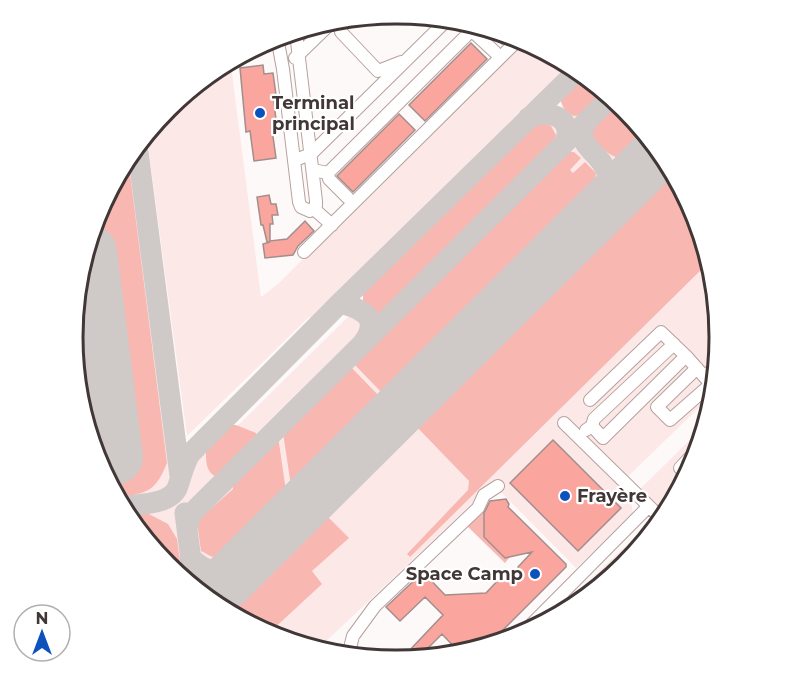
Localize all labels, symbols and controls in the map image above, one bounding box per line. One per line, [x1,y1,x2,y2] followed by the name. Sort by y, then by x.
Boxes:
[272,92,355,135] place label: Terminal principal
[253,106,267,120] marker: Terminal principal
[577,485,647,507] place label: Frayère
[558,489,572,503] marker: Frayère
[406,563,523,585] place label: Space Camp
[528,567,542,581] marker: Space Camp
[12,603,72,663] north arrow
[36,609,48,628] text: N

